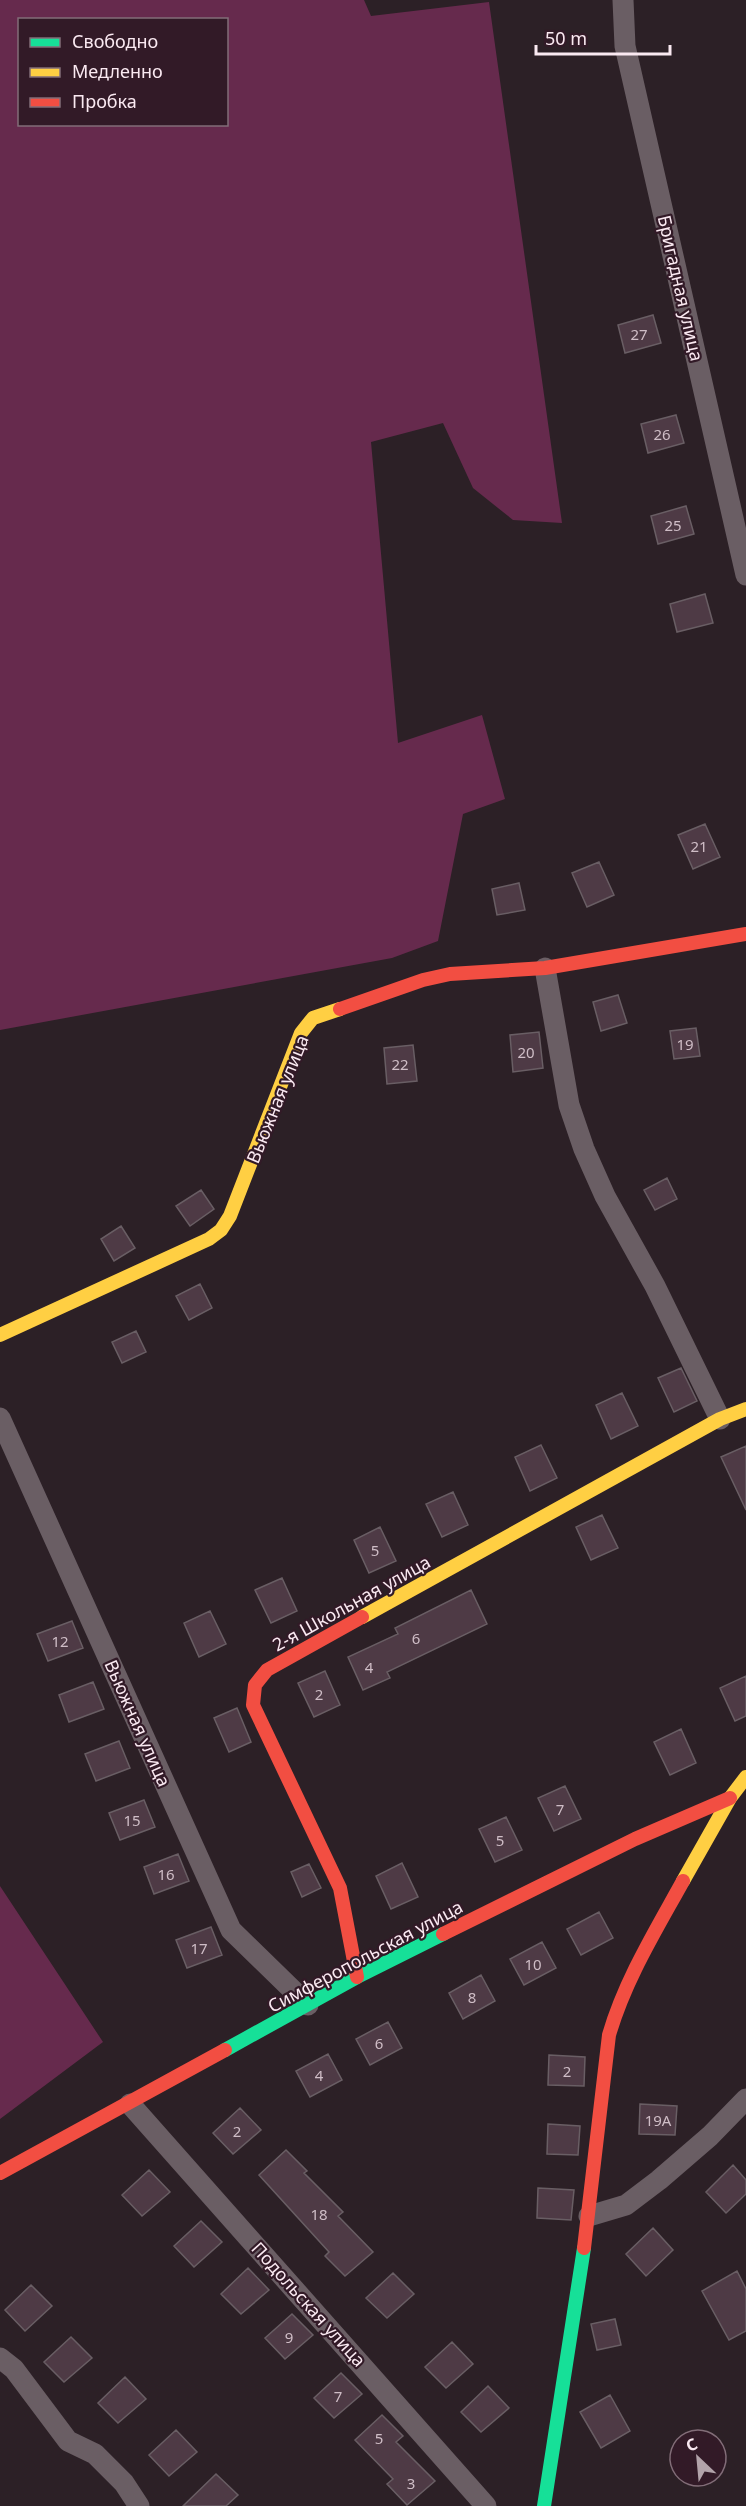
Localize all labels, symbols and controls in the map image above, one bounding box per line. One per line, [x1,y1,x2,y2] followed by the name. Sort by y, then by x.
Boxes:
[18,18,228,126] legend
[536,18,670,56] scale bar
[545,26,587,50] text: 50 m
[72,29,158,53] text: Свободно
[72,59,163,83] text: Медленно
[72,89,137,113] text: Пробка
[653,213,709,363] street label: Бригадная улица
[630,324,648,344] house number: 27
[653,424,671,444] house number: 26
[664,515,682,535] house number: 25
[690,836,708,856] house number: 21
[240,1031,314,1167] street label: Вьюжная улица
[676,1034,694,1054] house number: 19
[517,1042,535,1062] house number: 20
[391,1054,409,1074] house number: 22
[371,1540,379,1560] house number: 5
[268,1550,434,1656] street label: 2-я Школьная улица
[412,1628,420,1648] house number: 6
[51,1631,69,1651] house number: 12
[99,1656,177,1790] street label: Вьюжная улица
[365,1657,374,1677] house number: 4
[315,1684,323,1704] house number: 2
[556,1799,564,1819] house number: 7
[123,1810,141,1830] house number: 15
[496,1830,504,1850] house number: 5
[157,1864,175,1884] house number: 16
[263,1894,467,2018] street label: Симферопольская улица
[190,1938,208,1958] house number: 17
[524,1954,542,1974] house number: 10
[468,1987,476,2007] house number: 8
[375,2033,383,2053] house number: 6
[563,2061,571,2081] house number: 2
[315,2065,324,2085] house number: 4
[645,2110,672,2130] house number: 19А
[233,2121,241,2141] house number: 2
[310,2204,328,2224] house number: 18
[247,2237,371,2371] street label: Подольская улица
[285,2327,293,2347] house number: 9
[334,2386,342,2406] house number: 7
[375,2428,383,2448] house number: 5
[668,2428,728,2488] north arrow
[682,2432,701,2457] text: С
[407,2473,415,2493] house number: 3

